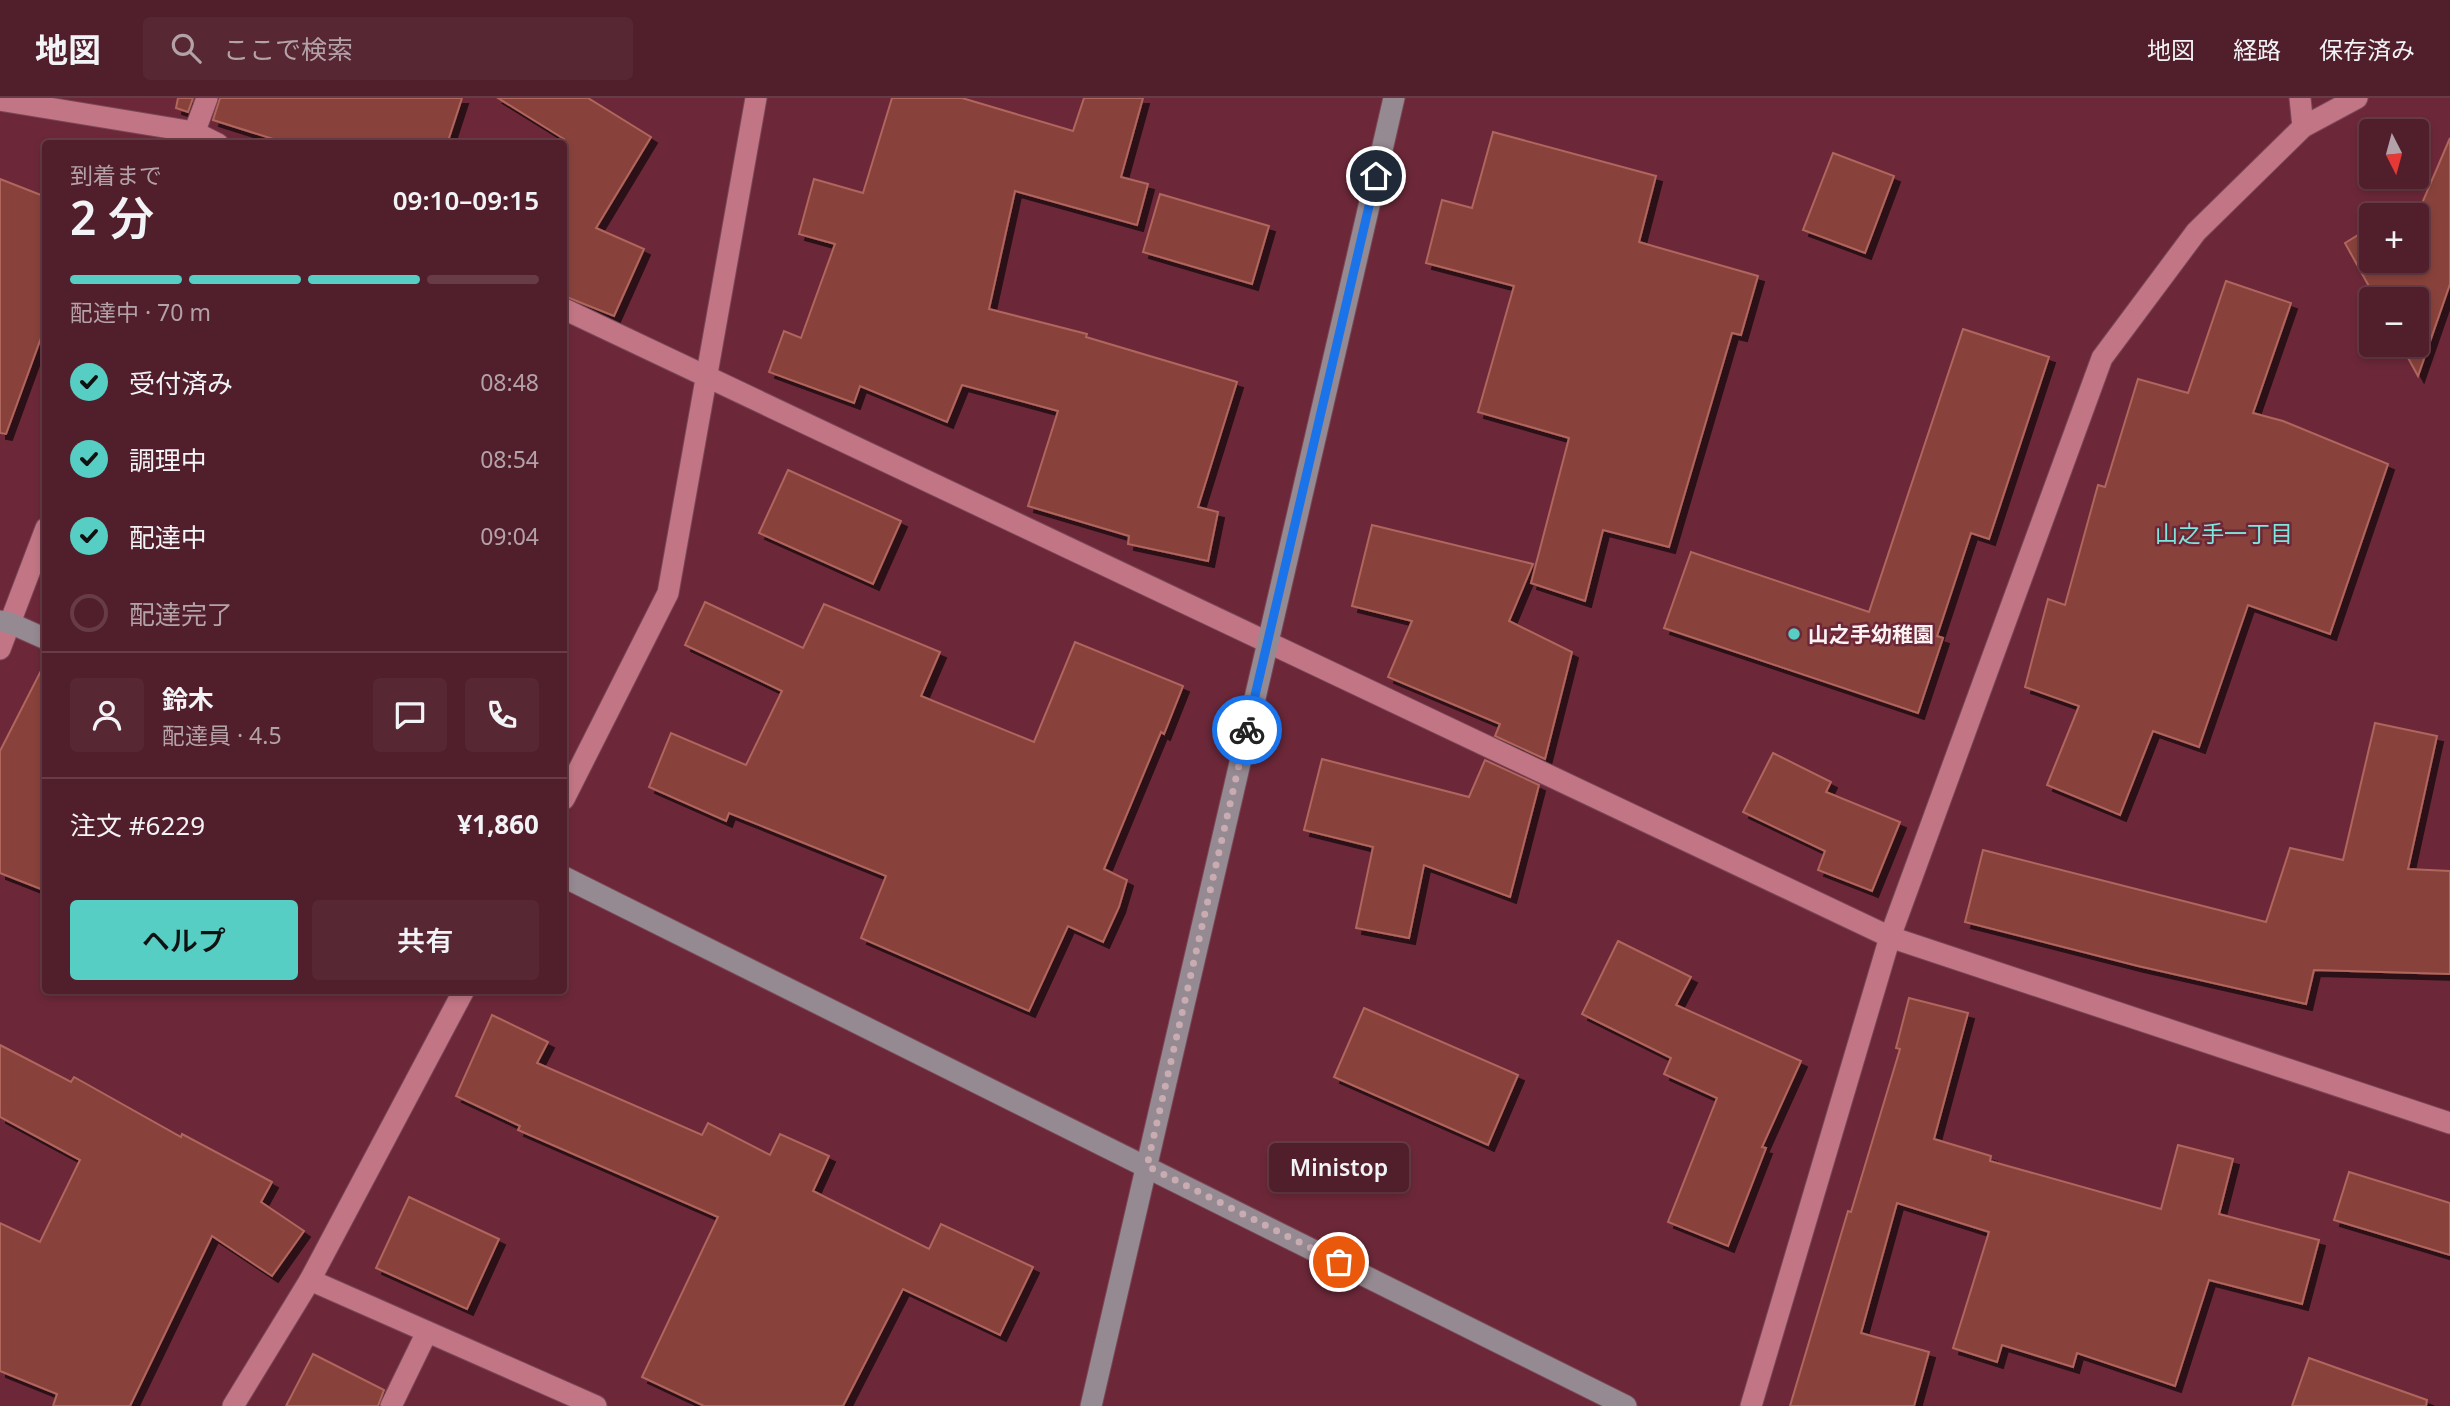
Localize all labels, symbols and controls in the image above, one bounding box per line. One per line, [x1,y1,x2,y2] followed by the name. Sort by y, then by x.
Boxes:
[143,17,633,80] search box
[35,27,101,72] text: 地図
[167,29,205,67] icon: search
[223,31,353,67] text: ここで検索
[2147,33,2195,66] text: 地図
[2233,33,2281,66] text: 経路
[2319,33,2415,66] text: 保存済み
[2359,119,2429,189] north arrow
[2359,119,2429,357] map controls
[1346,146,1406,206] pin
[1357,157,1395,195] icon: home
[70,159,162,191] text: 到着まで
[393,182,539,218] text: 09:10–09:15
[70,186,154,248] text: 2 分
[2359,203,2429,273] button: +
[2359,287,2429,357] button: −
[70,296,211,328] text: 配達中 · 70 m
[70,363,108,401] icon: check
[129,365,233,401] text: 受付済み
[480,366,539,398] text: 08:48
[70,440,108,478] icon: check
[129,442,207,478] text: 調理中
[480,443,539,475] text: 08:54
[70,517,108,555] icon: check
[2155,517,2293,549] district label: 山之手一丁目
[129,519,207,555] text: 配達中
[480,520,539,552] text: 09:04
[129,596,233,632] text: 配達完了
[1808,620,1934,648] place label: 山之手幼稚園
[1786,626,1802,642] marker: 山之手幼稚園
[70,678,144,752] button: person
[373,678,447,752] button: chat
[465,678,539,752] button: phone
[162,681,214,717] text: 鈴木
[1212,695,1282,765] courier
[1228,711,1266,749] icon: bike
[162,719,282,751] text: 配達員 · 4.5
[457,806,539,842] text: ¥1,860
[70,807,205,843] text: 注文 #6229
[70,900,298,980] button: ヘルプ
[312,900,539,980] button: 共有
[1269,1143,1409,1192] callout: Ministop
[1290,1151,1388,1183] text: Ministop
[1309,1232,1369,1292] pin
[1320,1243,1358,1281] icon: bag

